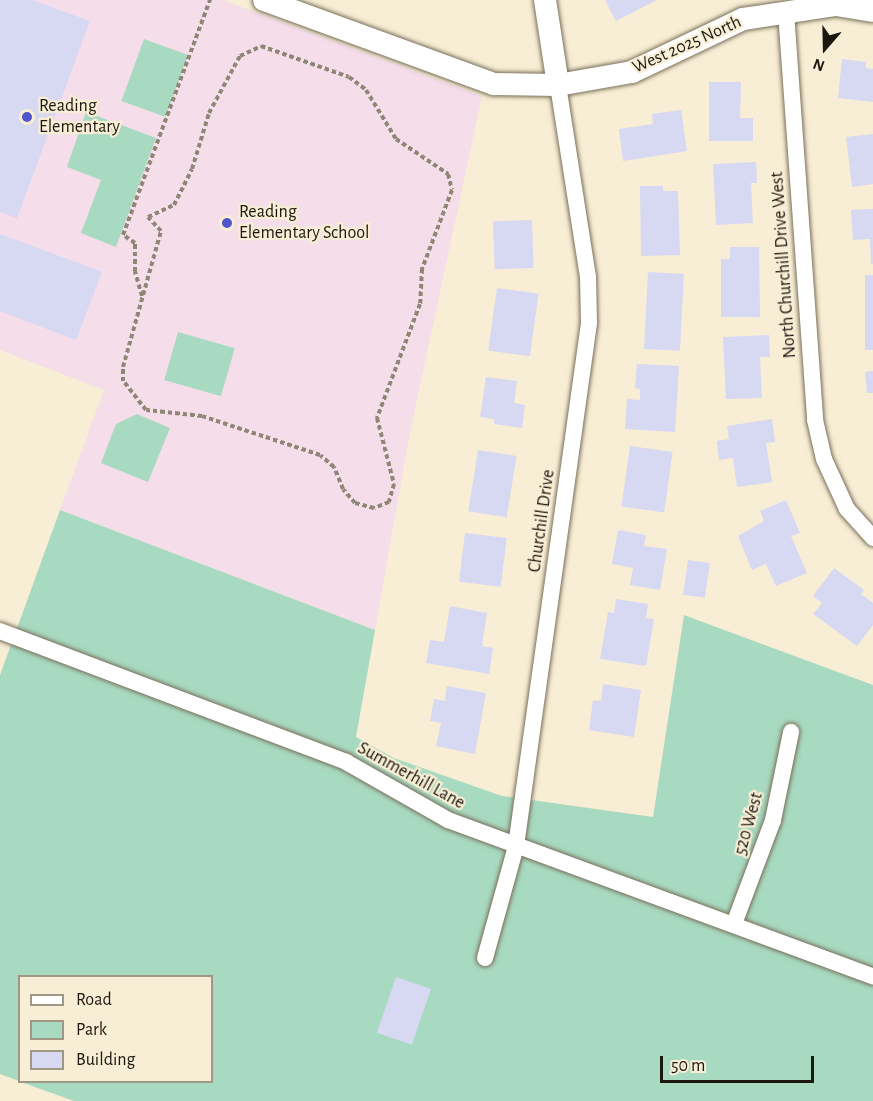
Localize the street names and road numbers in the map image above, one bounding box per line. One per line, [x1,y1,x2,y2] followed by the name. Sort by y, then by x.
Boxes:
[629,11,745,79] street label: West 2025 North
[767,171,801,359] street label: North Churchill Drive West
[524,468,560,574] street label: Churchill Drive
[354,738,468,814] street label: Summerhill Lane
[730,790,768,858] street label: 520 West

